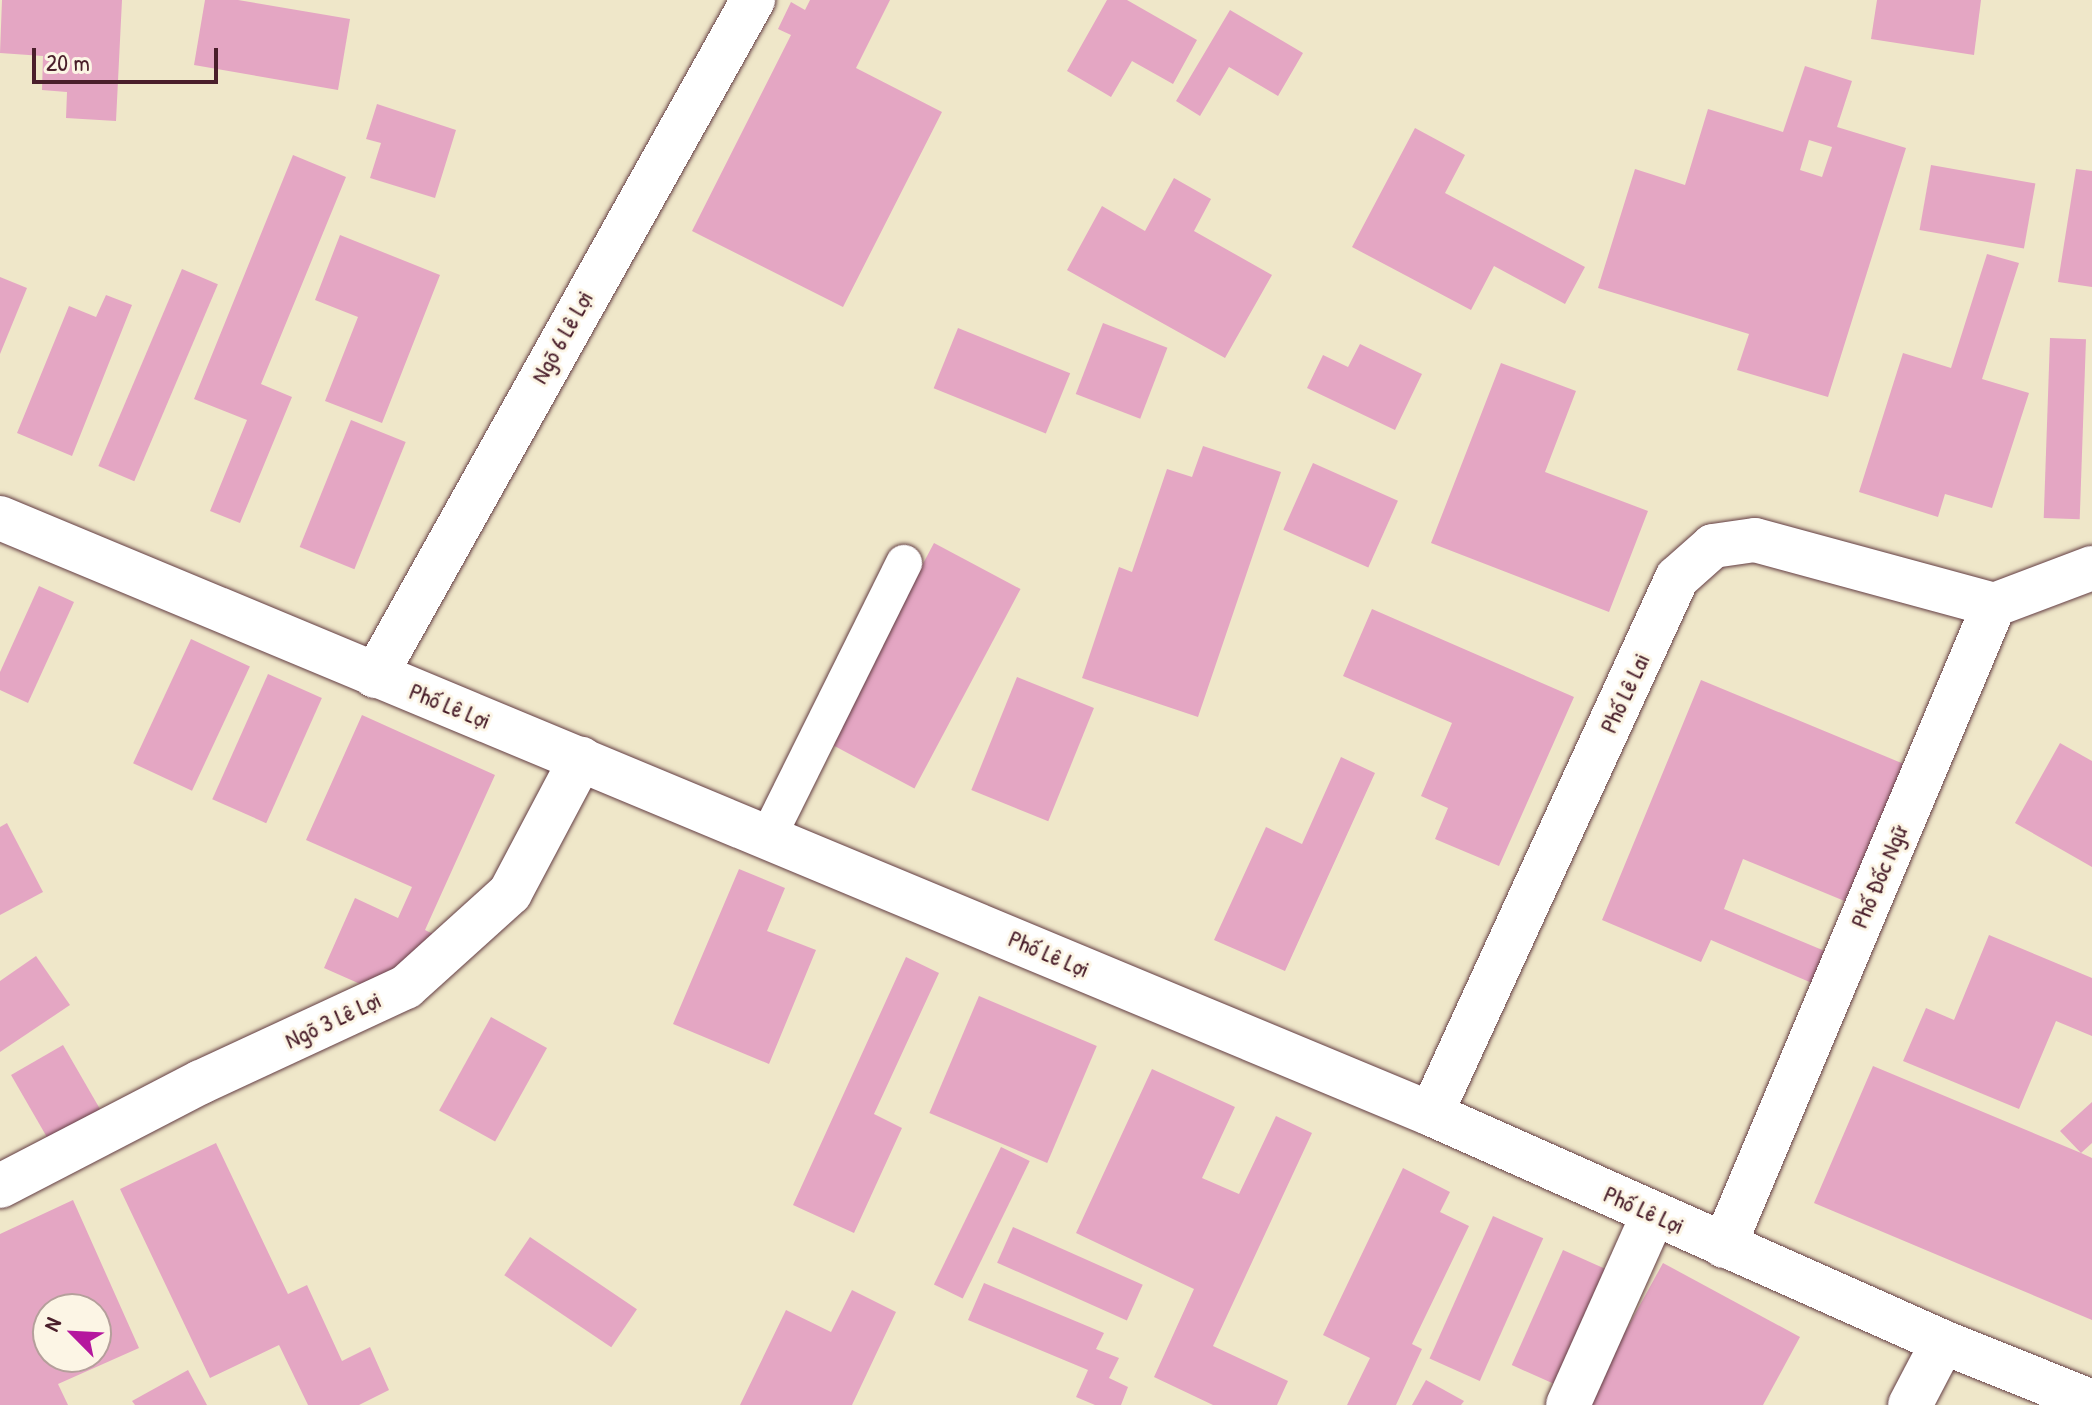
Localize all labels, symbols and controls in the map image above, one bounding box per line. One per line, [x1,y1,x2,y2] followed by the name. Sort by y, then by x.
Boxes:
[36,32,222,82] scale bar
[46,46,90,78] text: 20 m
[525,286,599,388] street label: Ngõ 6 Lê Lợi
[1594,649,1656,737] street label: Phố Lê Lai
[405,677,495,735] street label: Phố Lê Lợi
[1845,822,1913,932] street label: Phố Đốc Ngữ
[1004,924,1094,984] street label: Phố Lê Lợi
[280,985,386,1055] street label: Ngõ 3 Lê Lợi
[1599,1180,1689,1240] street label: Phố Lê Lợi
[32,1293,112,1373] north arrow
[36,1313,68,1336] text: N

